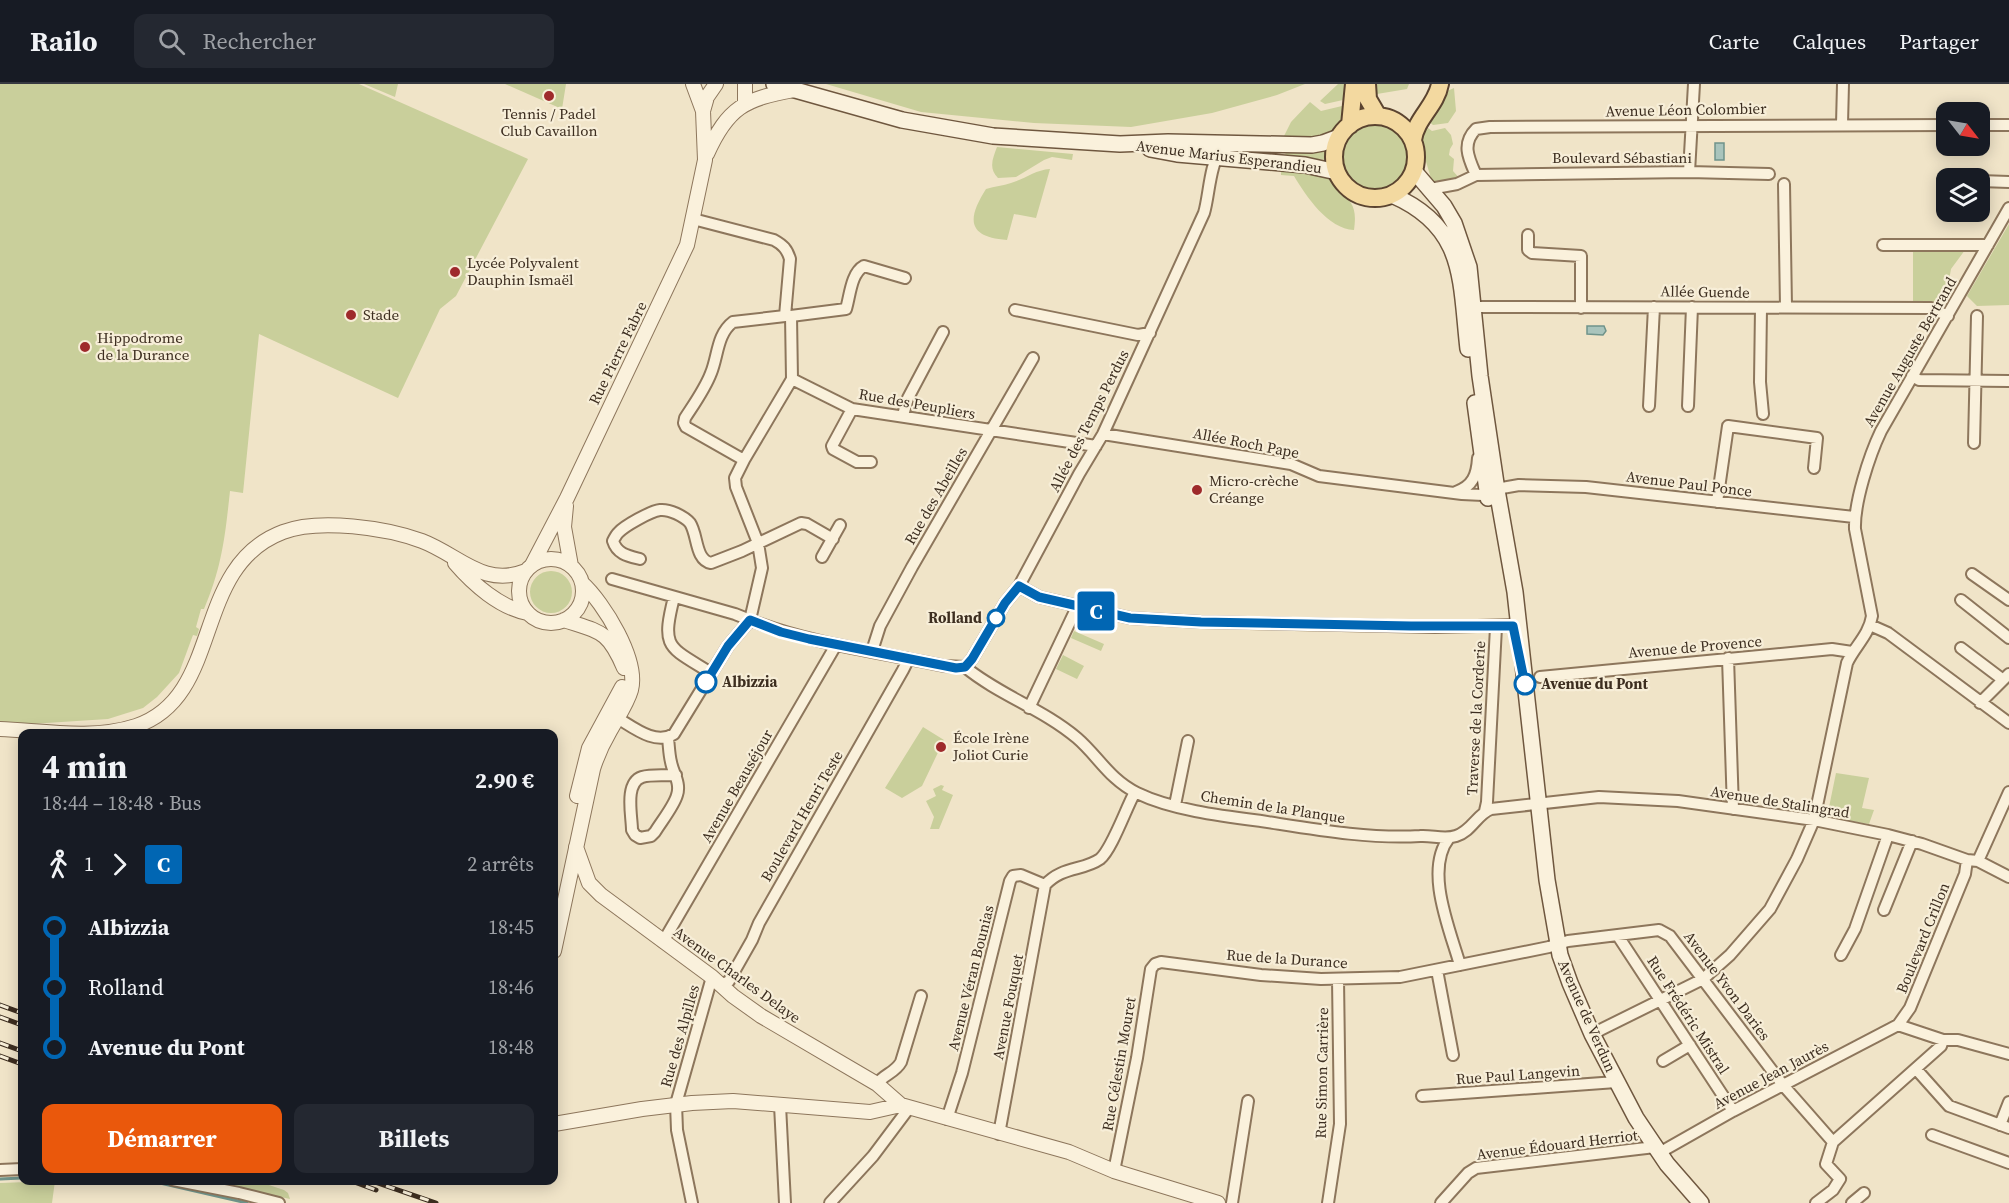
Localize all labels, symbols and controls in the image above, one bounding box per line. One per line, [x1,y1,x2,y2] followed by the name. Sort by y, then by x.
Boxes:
[134,14,554,68] search box
[30,22,98,60] text: Railo
[155,25,188,58] icon: search
[203,26,316,56] text: Rechercher
[1709,27,1759,56] text: Carte
[1792,27,1866,56] text: Calques
[1899,27,1979,56] text: Partager
[542,89,556,103] marker: Tennis / Padel Club Cavaillon
[1605,98,1767,121] street label: Avenue Léon Colombier
[1936,102,1990,156] north arrow
[1936,102,1990,222] map controls
[500,103,598,141] place label: Tennis / Padel Club Cavaillon
[1135,135,1323,178] street label: Avenue Marius Esperandieu
[1552,147,1692,168] street label: Boulevard Sébastiani
[1936,168,1990,222] button: layers
[467,252,579,290] place label: Lycée Polyvalent Dauphin Ismaël
[448,265,462,279] marker: Lycée Polyvalent Dauphin Ismaël
[1858,272,1961,431] street label: Avenue Auguste Bertrand
[1660,280,1750,303] street label: Allée Guende
[583,297,652,408] street label: Rue Pierre Fabre
[363,304,400,325] place label: Stade
[344,308,358,322] marker: Stade
[97,327,190,365] place label: Hippodrome de la Durance
[78,340,92,354] marker: Hippodrome de la Durance
[1044,346,1134,496] street label: Allée des Temps Perdus
[857,383,977,424] street label: Rue des Peupliers
[1191,422,1301,463] street label: Allée Roch Pape
[899,443,972,548] street label: Rue des Abeilles
[1625,465,1754,502] street label: Avenue Paul Ponce
[1209,470,1299,508] place label: Micro-crèche Créange
[1190,483,1204,497] marker: Micro-crèche Créange
[1076,592,1116,630] line badge: C
[1089,597,1103,626] text: C
[928,607,982,628] place label: Rolland
[987,609,1005,627] marker: Rolland
[1627,630,1763,663] street label: Avenue de Provence
[1461,640,1490,796] street label: Traverse de la Corderie
[695,671,717,693] marker: Albizzia
[722,671,779,692] place label: Albizzia
[1514,673,1536,695] marker: Avenue du Pont
[1541,673,1648,694] place label: Avenue du Pont
[696,725,778,846] street label: Avenue Beauséjour
[952,727,1030,765] place label: École Irène Joliot Curie
[934,740,948,754] marker: École Irène Joliot Curie
[42,744,128,789] text: 4 min
[755,746,848,885] street label: Boulevard Henri Teste
[475,765,534,795] text: 2.90 €
[1709,780,1852,823] street label: Avenue de Stalingrad
[1199,785,1347,828] street label: Chemin de la Planque
[42,789,201,817] text: 18:44 – 18:48 · Bus
[42,848,75,881] icon: walk
[103,848,136,881] icon: forward
[84,850,94,878] text: 1
[157,850,170,879] text: C
[467,850,534,878] text: 2 arrêts
[1891,879,1954,996] street label: Boulevard Crillon
[942,903,999,1053] street label: Avenue Véran Bounias
[88,912,169,942] text: Albizzia
[488,913,534,941] text: 18:45
[670,921,805,1028] street label: Avenue Charles Delaye
[1679,927,1776,1045] street label: Avenue Yvon Daries
[1226,944,1349,973] street label: Rue de la Durance
[987,952,1028,1061] street label: Avenue Fouquet
[1642,952,1735,1078] street label: Rue Frédéric Mistral
[1553,956,1622,1075] street label: Avenue de Verdun
[88,972,164,1002] text: Rolland
[488,973,534,1001] text: 18:46
[655,982,704,1090] street label: Rue des Alpilles
[1096,995,1141,1133] street label: Rue Célestin Mouret
[1310,1007,1333,1139] street label: Rue Simon Carrière
[88,1032,245,1062] text: Avenue du Pont
[488,1033,534,1061] text: 18:48
[1709,1035,1832,1114] street label: Avenue Jean Jaurès
[1455,1060,1581,1089] street label: Rue Paul Langevin
[42,1104,282,1173] button: Démarrer
[294,1104,534,1173] button: Billets
[1475,1124,1639,1165] street label: Avenue Édouard Herriot

